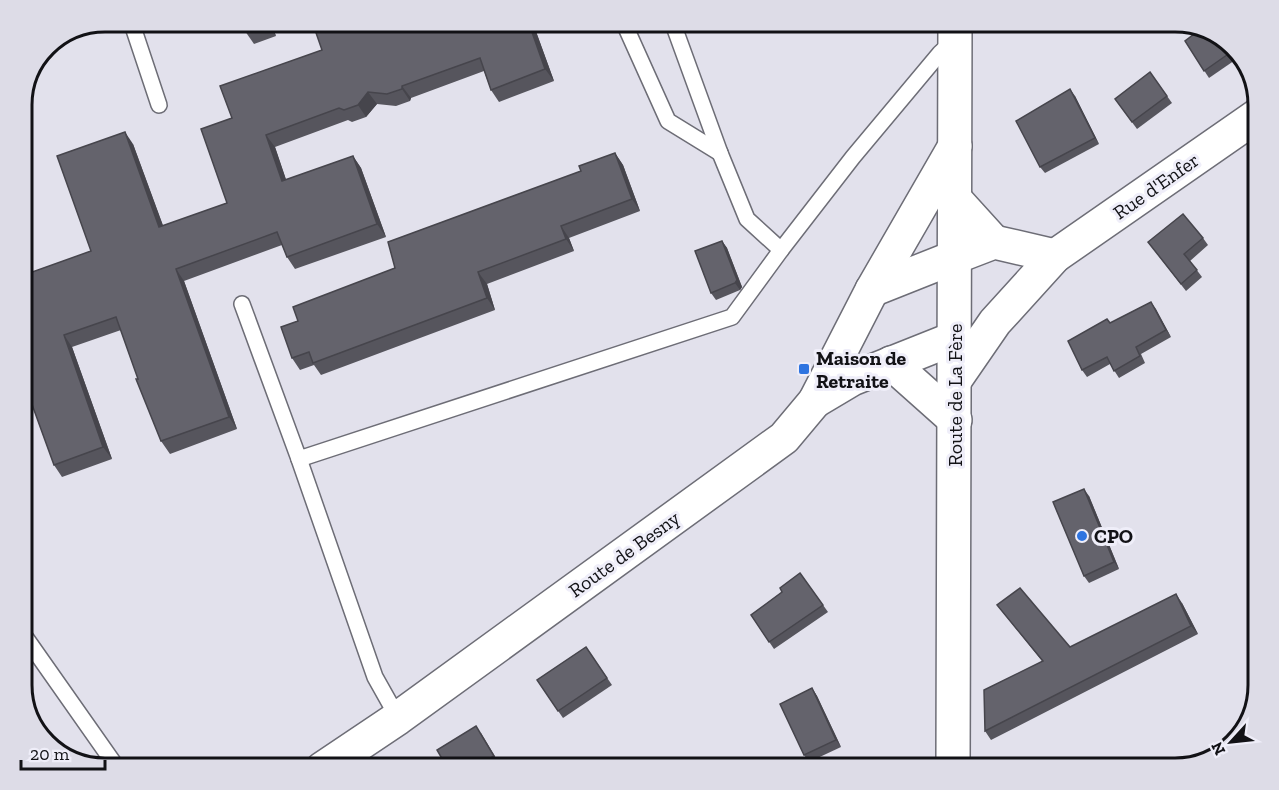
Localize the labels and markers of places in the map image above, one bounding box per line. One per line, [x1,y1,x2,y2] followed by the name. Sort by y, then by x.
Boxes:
[816,346,907,393] place label: Maison de Retraite
[797,362,811,376] marker: Maison de Retraite
[1094,524,1133,548] place label: CPO
[1075,529,1089,543] marker: CPO

